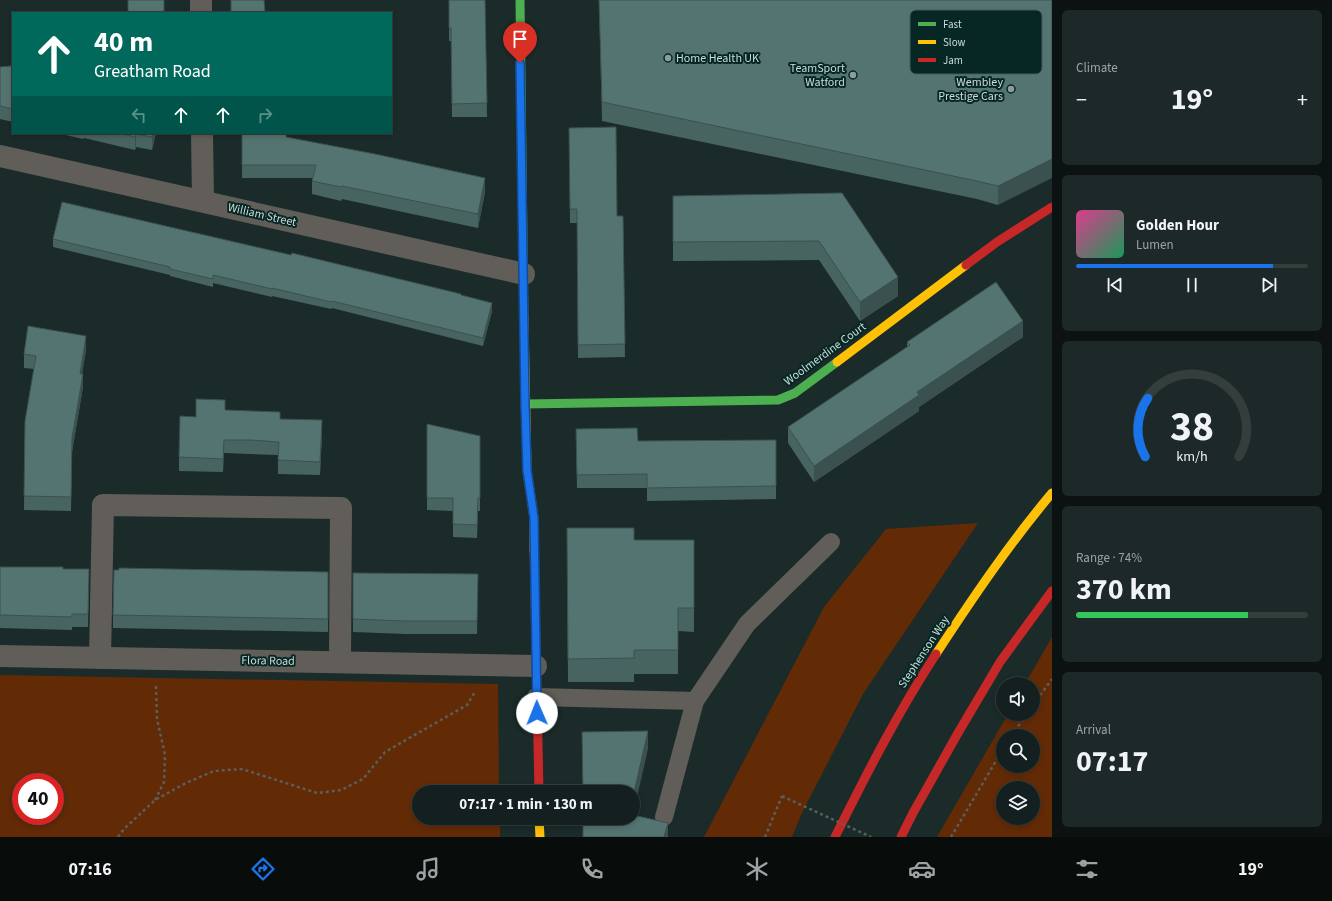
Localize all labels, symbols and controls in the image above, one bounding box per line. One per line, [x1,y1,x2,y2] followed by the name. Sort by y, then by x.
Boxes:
[910,10,1042,74] legend
[943,17,962,32] text: Fast
[94,22,153,62] text: 40 m
[503,22,537,63] pin
[28,28,80,80] icon: ahead
[509,28,531,50] icon: arrive
[943,35,966,50] text: Slow
[676,50,759,67] place label: Home Health UK
[663,53,673,63] marker: Home Health UK
[943,53,963,68] text: Jam
[94,59,211,84] text: Greatham Road
[1076,59,1118,77] text: Climate
[790,60,845,91] place label: TeamSport Watford
[848,70,858,80] marker: TeamSport Watford
[938,74,1003,105] place label: Wembley Prestige Cars
[1171,78,1213,121] text: 19°
[1006,84,1016,94] marker: Wembley Prestige Cars
[1076,84,1087,116] text: −
[1297,84,1308,116] text: +
[128,104,150,126] icon: left
[170,104,192,126] icon: ahead
[212,104,234,126] icon: ahead
[254,104,276,126] icon: right
[226,199,298,231] street label: William Street
[1136,215,1219,236] text: Golden Hour
[1136,236,1174,254] text: Lumen
[1104,274,1126,296] icon: previous
[1181,274,1203,296] icon: pause
[1258,274,1280,296] icon: next
[780,318,870,390] street label: Woolmerdine Court
[1170,396,1214,456] text: 38
[1176,445,1208,466] text: km/h
[1076,549,1142,567] text: Range · 74%
[1076,568,1172,611] text: 370 km
[894,612,954,691] street label: Stephenson Way
[241,652,295,670] street label: Flora Road
[996,677,1040,825] map controls
[996,677,1040,721] button: sound
[516,692,558,734] position arrow
[1076,721,1111,739] text: Arrival
[996,729,1040,773] button: search
[1076,740,1148,783] text: 07:17
[12,773,64,825] speed limit sign: 40
[996,781,1040,825] button: layers
[459,794,593,815] text: 07:17 · 1 min · 130 m
[249,855,277,883] icon: directions
[414,855,442,883] icon: music
[578,855,606,883] icon: phone
[743,855,771,883] icon: climate
[908,855,936,883] icon: car
[1073,855,1101,883] icon: filters
[68,857,112,882] text: 07:16
[1238,857,1264,882] text: 19°

